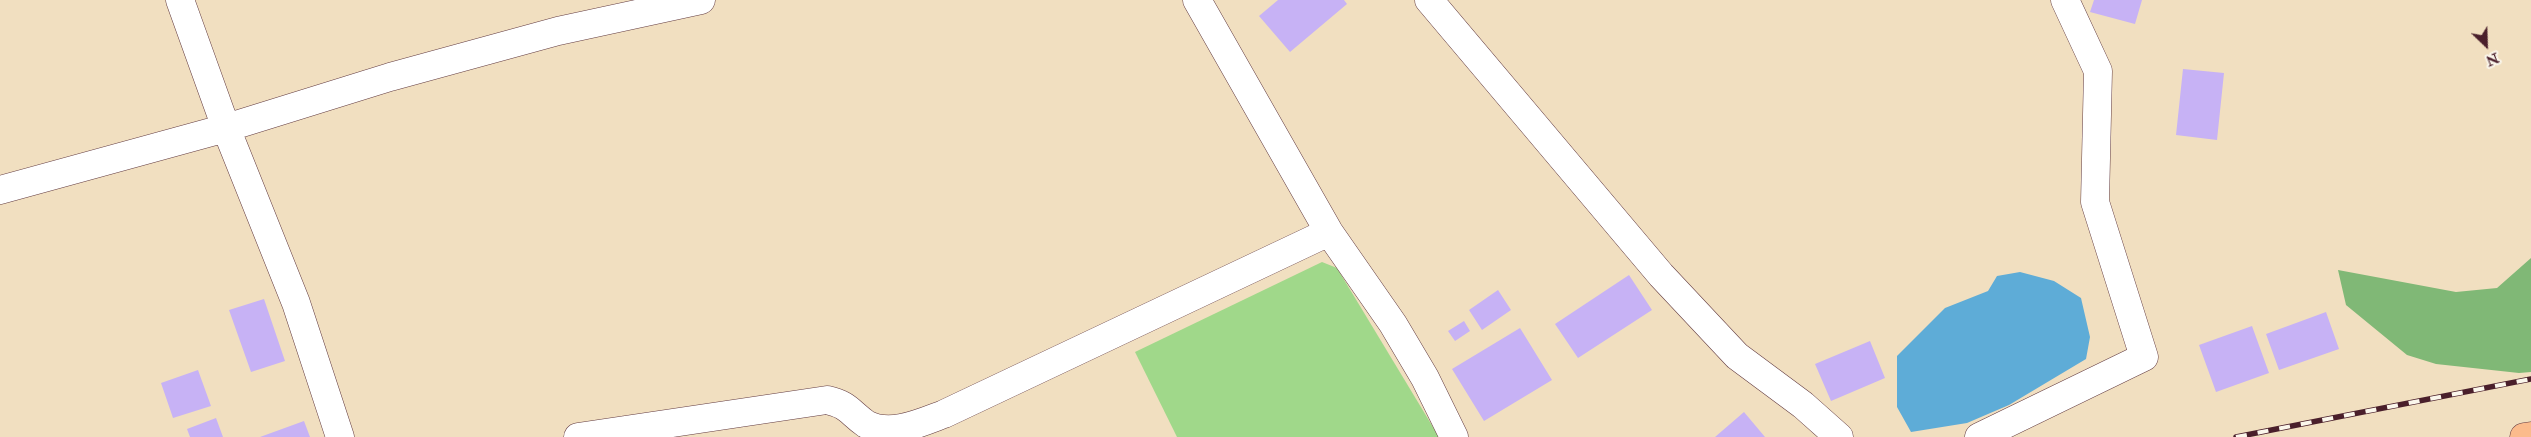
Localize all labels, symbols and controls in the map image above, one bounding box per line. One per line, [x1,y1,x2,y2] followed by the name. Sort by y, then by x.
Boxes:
[2461,20,2511,70] north arrow
[2483,49,2502,69] text: N

